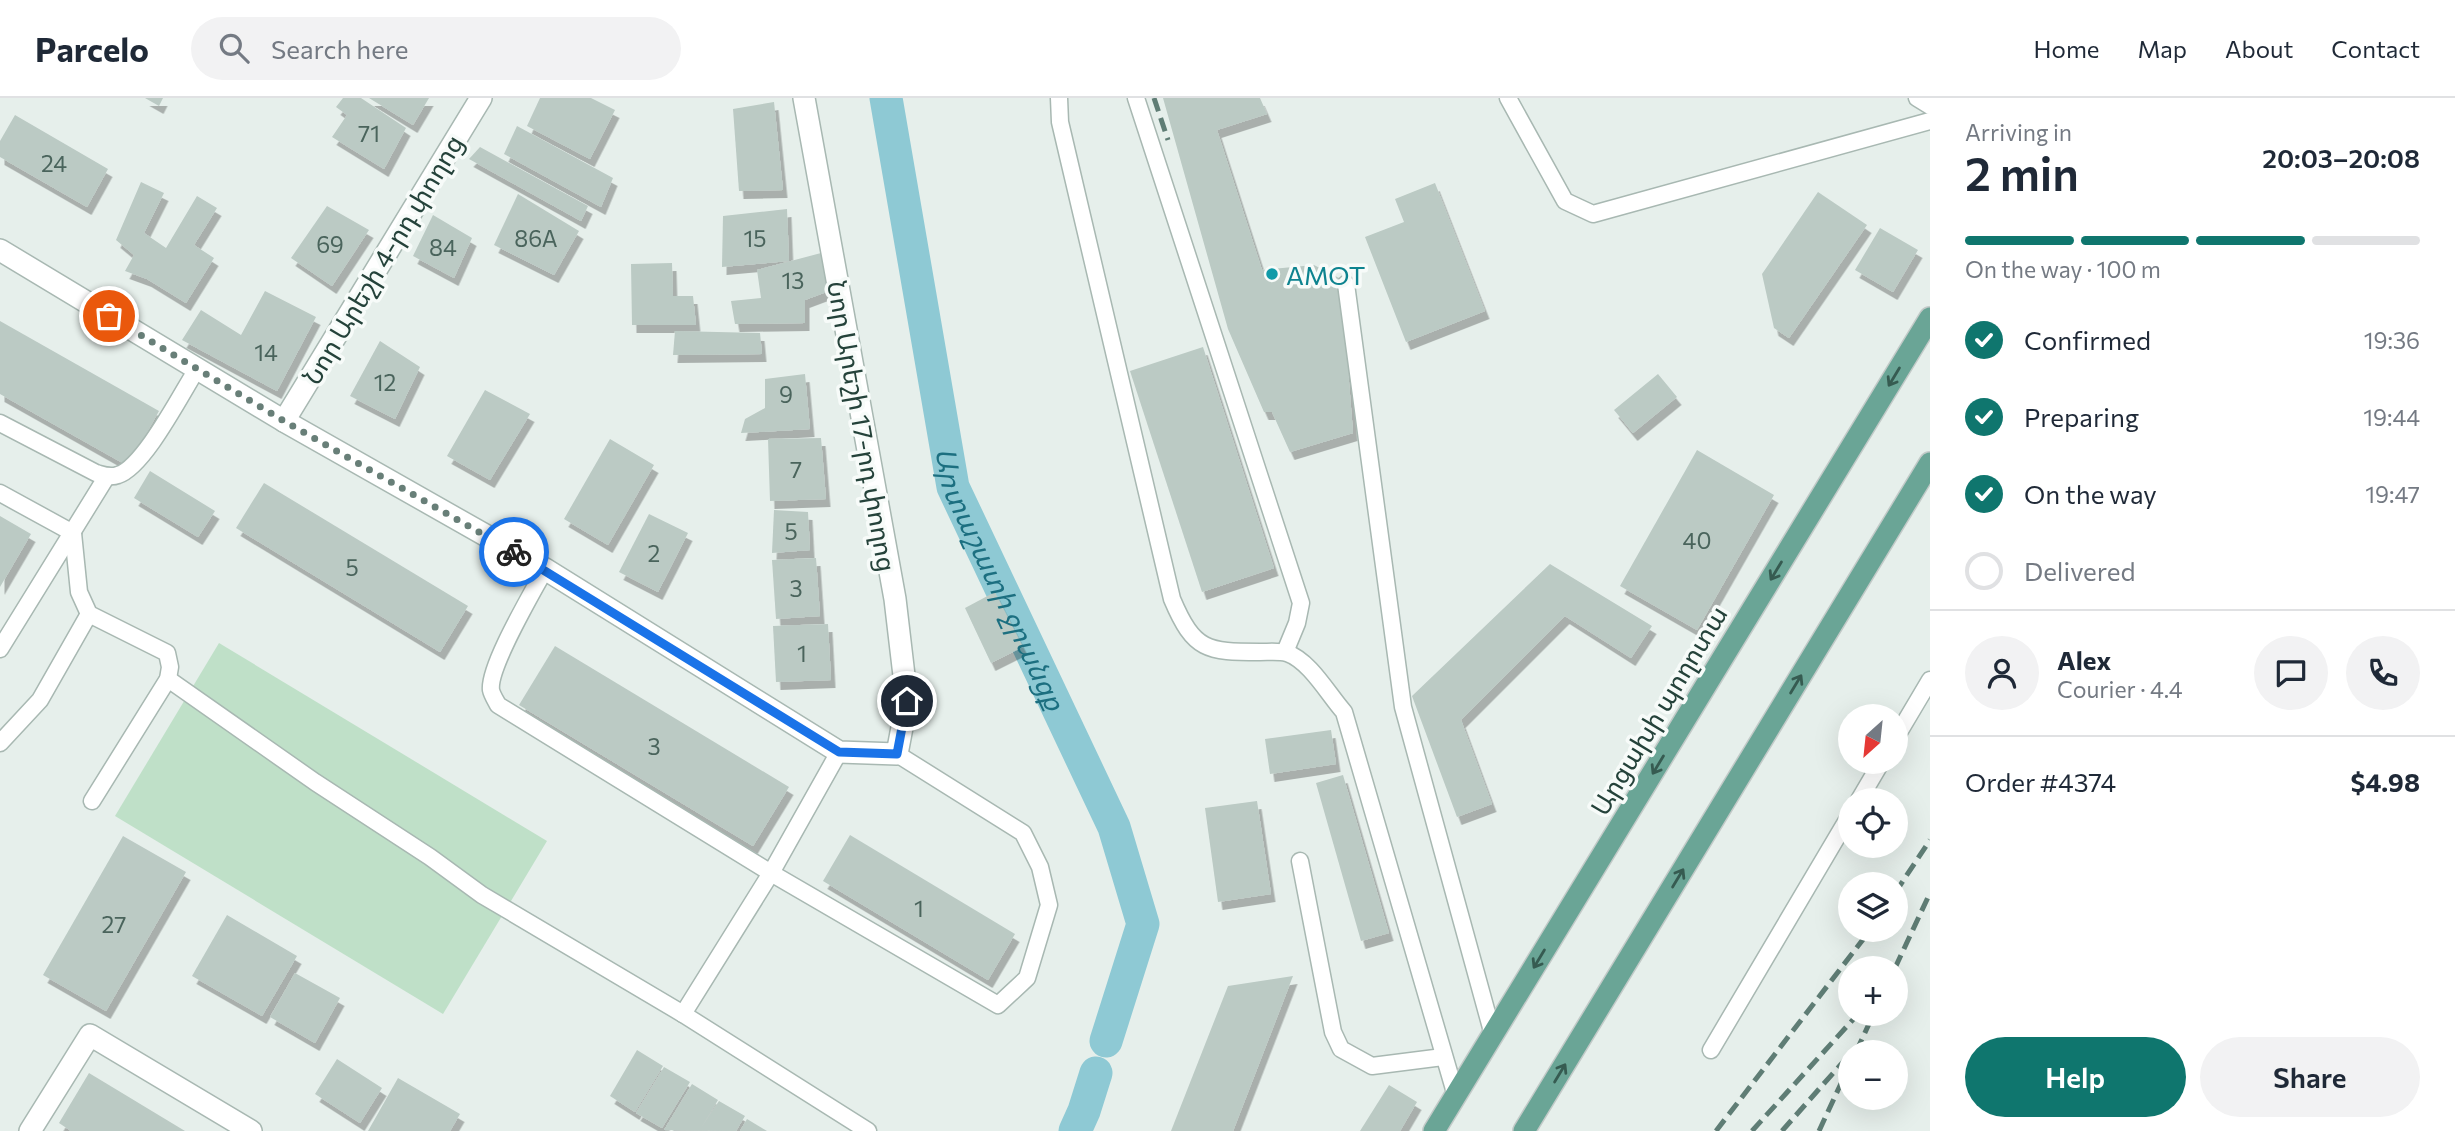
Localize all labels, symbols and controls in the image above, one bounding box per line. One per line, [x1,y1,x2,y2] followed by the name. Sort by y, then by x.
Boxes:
[191,17,681,80] search box
[35,28,149,69] text: Parcelo
[215,29,253,67] icon: search
[271,33,409,64] text: Search here
[2034,34,2100,63] text: Home
[2138,34,2187,63] text: Map
[2225,34,2293,63] text: About
[2331,34,2420,63] text: Contact
[1965,118,2072,146] text: Arriving in
[358,119,380,147] house number: 71
[295,129,470,390] street label: Նոր Արեշի 4-րդ փողոց
[2262,142,2420,173] text: 20:03–20:08
[1965,144,2079,200] text: 2 min
[41,149,67,177] house number: 24
[514,224,558,252] house number: 86А
[743,224,767,252] house number: 15
[316,230,344,258] house number: 69
[429,233,457,261] house number: 84
[1965,255,2161,283] text: On the way · 100 m
[1286,259,1365,290] place label: AMOT
[782,266,804,294] house number: 13
[1264,266,1280,282] marker: AMOT
[821,278,904,574] street label: Նոր Արեշի 17-րդ փողոց
[79,286,139,346] pin
[90,297,128,335] icon: bag
[1965,321,2003,359] icon: check
[2024,324,2151,355] text: Confirmed
[2364,326,2420,354] text: 19:36
[254,338,278,366] house number: 14
[1887,366,1901,386] one-way arrow
[374,368,396,396] house number: 12
[779,380,793,408] house number: 9
[1965,398,2003,436] icon: check
[2024,401,2139,432] text: Preparing
[2363,403,2420,431] text: 19:44
[929,445,1074,717] water label: Արտաշատի ջրանցք
[790,455,802,483] house number: 7
[1965,475,2003,513] icon: check
[2024,478,2157,509] text: On the way
[2365,480,2420,508] text: 19:47
[479,517,549,587] courier
[784,517,798,545] house number: 5
[1683,526,1711,554] house number: 40
[495,533,533,571] icon: bike
[648,539,660,567] house number: 2
[345,553,359,581] house number: 5
[2024,555,2135,586] text: Delivered
[1769,560,1783,580] one-way arrow
[789,574,803,602] house number: 3
[1583,600,1734,821] street label: Արցախի պողոտա
[1965,636,2039,710] button: person
[2254,636,2328,710] button: chat
[2346,636,2420,710] button: phone
[797,639,807,667] house number: 1
[2057,644,2111,675] text: Alex
[877,671,937,731] pin
[1789,674,1803,694] one-way arrow
[2057,675,2183,703] text: Courier · 4.4
[888,682,926,720] icon: home
[1838,704,1908,774] north arrow
[1838,704,1908,1110] map controls
[647,732,661,760] house number: 3
[1650,755,1664,775] one-way arrow
[1965,766,2116,797] text: Order #4374
[2351,766,2420,797] text: $4.98
[1838,788,1908,858] button: locate
[1671,869,1685,889] one-way arrow
[1838,872,1908,942] button: layers
[914,894,924,922] house number: 1
[102,910,126,938] house number: 27
[1532,949,1546,969] one-way arrow
[1838,956,1908,1026] button: +
[1965,1037,2186,1117] button: Help
[2200,1037,2420,1117] button: Share
[1838,1040,1908,1110] button: −
[1553,1063,1567,1083] one-way arrow

